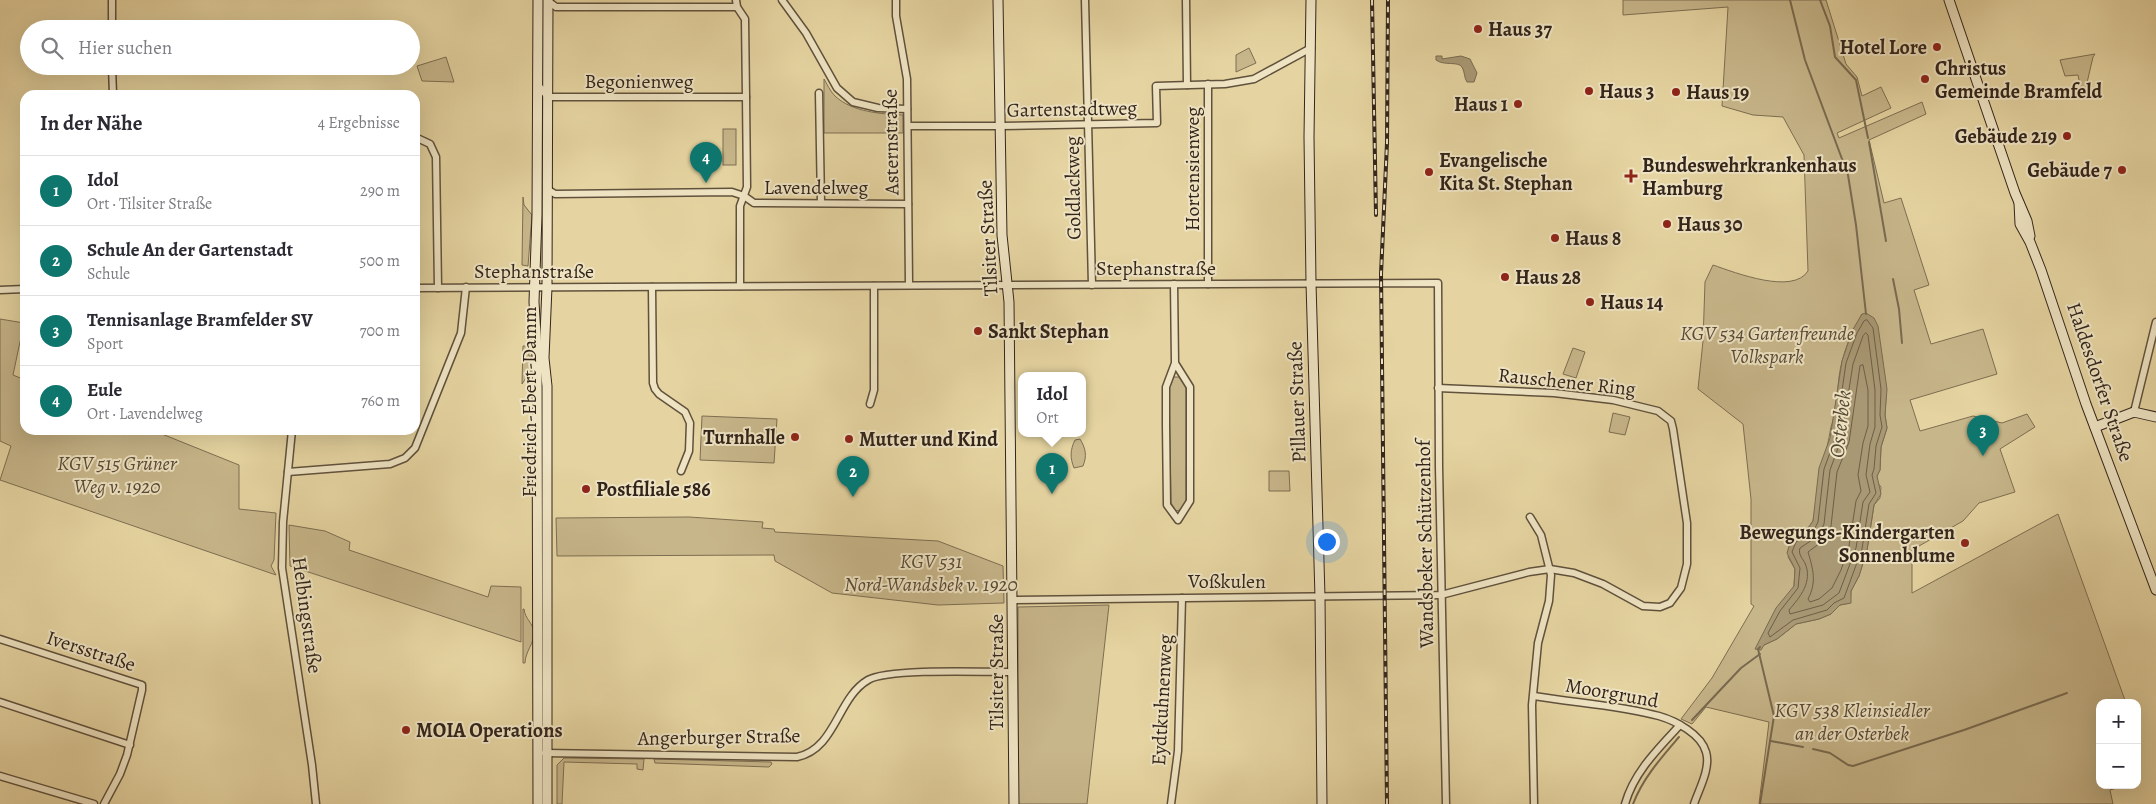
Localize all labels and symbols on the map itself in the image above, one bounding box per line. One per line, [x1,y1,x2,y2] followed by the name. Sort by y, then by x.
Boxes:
[1488,16,1552,43] place label: Haus 37
[1472,23,1484,35] marker: Haus 37
[1839,34,1927,61] place label: Hotel Lore
[1931,41,1943,53] marker: Hotel Lore
[1935,55,2102,105] place label: Christus Gemeinde Bramfeld
[584,68,694,95] street label: Begonienweg
[1919,73,1931,85] marker: Christus Gemeinde Bramfeld
[1599,78,1654,105] place label: Haus 3
[1686,79,1749,106] place label: Haus 19
[1583,85,1595,97] marker: Haus 3
[1670,86,1682,98] marker: Haus 19
[877,89,905,196] street label: Asternstraße
[1454,91,1508,118] place label: Haus 1
[1007,94,1137,124] street label: Gartenstadtweg
[1512,98,1524,110] marker: Haus 1
[1179,107,1206,231] street label: Hortensienweg
[1955,123,2057,150] place label: Gebäude 219
[2061,130,2073,142] marker: Gebäude 219
[1059,136,1087,240] street label: Goldlackweg
[690,142,722,183] pin: 4
[1439,147,1573,197] place label: Evangelische Kita St. Stephan
[1642,152,1857,202] place label: Bundeswehrkrankenhaus Hamburg
[2027,157,2112,184] place label: Gebäude 7
[2116,164,2128,176] marker: Gebäude 7
[1423,166,1435,178] marker: Evangelische Kita St. Stephan
[1624,169,1638,183] marker: Bundeswehrkrankenhaus Hamburg
[764,174,868,201] street label: Lavendelweg
[971,179,1005,297] street label: Tilsiter Straße
[1677,211,1743,238] place label: Haus 30
[1661,218,1673,230] marker: Haus 30
[1565,225,1621,252] place label: Haus 8
[1549,232,1561,244] marker: Haus 8
[1096,255,1216,282] street label: Stephanstraße
[474,258,594,285] street label: Stephanstraße
[1515,264,1581,291] place label: Haus 28
[1499,271,1511,283] marker: Haus 28
[1600,289,1664,316] place label: Haus 14
[1584,296,1596,308] marker: Haus 14
[2060,299,2140,465] street label: Haldesdorfer Straße
[516,306,543,498] street label: Friedrich-Ebert-Damm
[988,318,1109,345] place label: Sankt Stephan
[1680,320,1854,370] park label: KGV 534 Gartenfreunde Volkspark
[972,325,984,337] marker: Sankt Stephan
[1281,341,1313,463] street label: Pillauer Straße
[1497,361,1637,403] street label: Rauschener Ring
[1823,389,1857,459] water label: Osterbek
[1967,415,1999,456] pin: 3
[703,424,785,451] place label: Turnhalle
[859,426,998,453] place label: Mutter und Kind
[789,431,801,443] marker: Turnhalle
[843,433,855,445] marker: Mutter und Kind
[1410,436,1440,649] street label: Wandsbeker Schützenhof
[57,450,178,500] park label: KGV 515 Grüner Weg v. 1920
[1036,453,1068,494] pin: 1
[837,456,869,497] pin: 2
[596,476,711,503] place label: Postfiliale 586
[580,483,592,495] marker: Postfiliale 586
[1739,519,1955,569] place label: Bewegungs-Kindergarten Sonnenblume
[1314,529,1340,555] your location
[1959,537,1971,549] marker: Bewegungs-Kindergarten Sonnenblume
[844,548,1018,598] park label: KGV 531 Nord-Wandsbek v. 1920
[285,555,329,675] street label: Helbingstraße
[1187,568,1266,595] street label: Voßkulen
[983,614,1010,730] street label: Tilsiter Straße
[43,624,139,678] street label: Iversstraße
[1145,634,1179,766] street label: Eydtkuhnenweg
[1563,672,1661,715] street label: Moorgrund
[1774,697,1931,747] park label: KGV 538 Kleinsiedler an der Osterbek
[416,717,563,744] place label: MOIA Operations
[636,722,801,752] street label: Angerburger Straße
[400,724,412,736] marker: MOIA Operations

